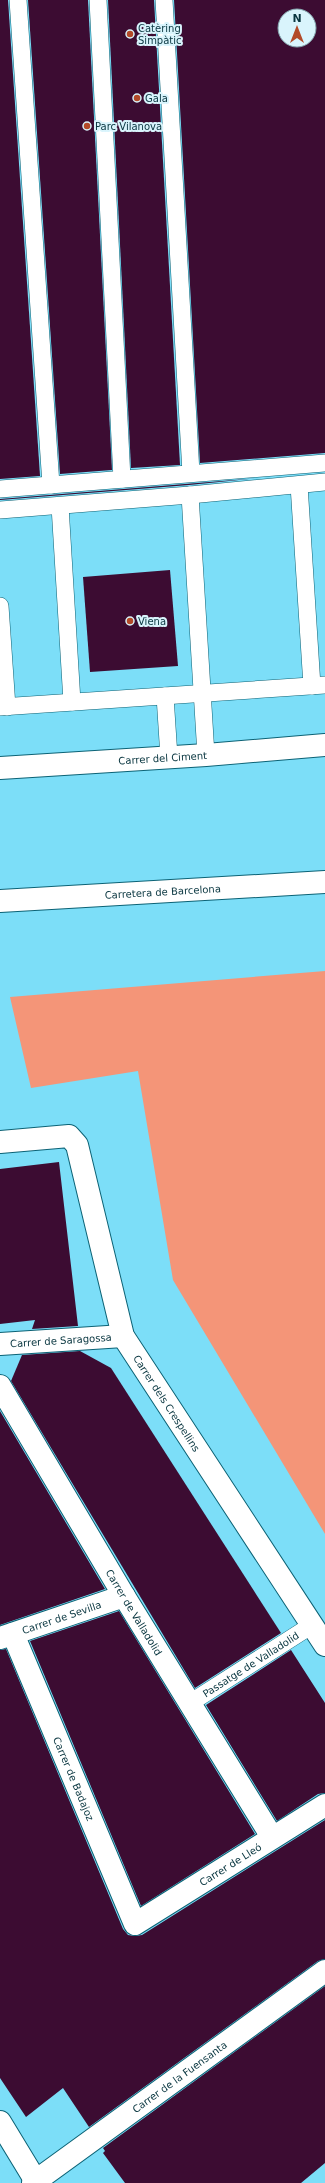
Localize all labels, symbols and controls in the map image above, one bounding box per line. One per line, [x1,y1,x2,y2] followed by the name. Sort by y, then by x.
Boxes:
[277,8,317,48] north arrow
[292,12,302,25] text: N
[138,23,182,46] place label: Catèring Simpàtic
[125,29,135,39] marker: Catèring Simpàtic
[132,93,142,103] marker: Gala
[145,93,168,104] place label: Gala
[82,121,92,131] marker: Parc Vilanova
[95,121,162,132] place label: Parc Vilanova
[125,616,135,626] marker: Viena
[138,616,166,627] place label: Viena
[118,749,207,766] street label: Carrer del Ciment
[104,883,221,900] street label: Carretera de Barcelona
[10,1331,112,1349] street label: Carrer de Saragossa
[131,1353,202,1453] street label: Carrer dels Crespellins
[104,1567,164,1657] street label: Carrer de Valladolid
[20,1599,103,1636] street label: Carrer de Sevilla
[201,1629,301,1699] street label: Passatge de Valladolid
[51,1735,96,1822] street label: Carrer de Badajoz
[197,1841,263,1888] street label: Carrer de Lleó
[130,2039,229,2115] street label: Carrer de la Fuensanta

